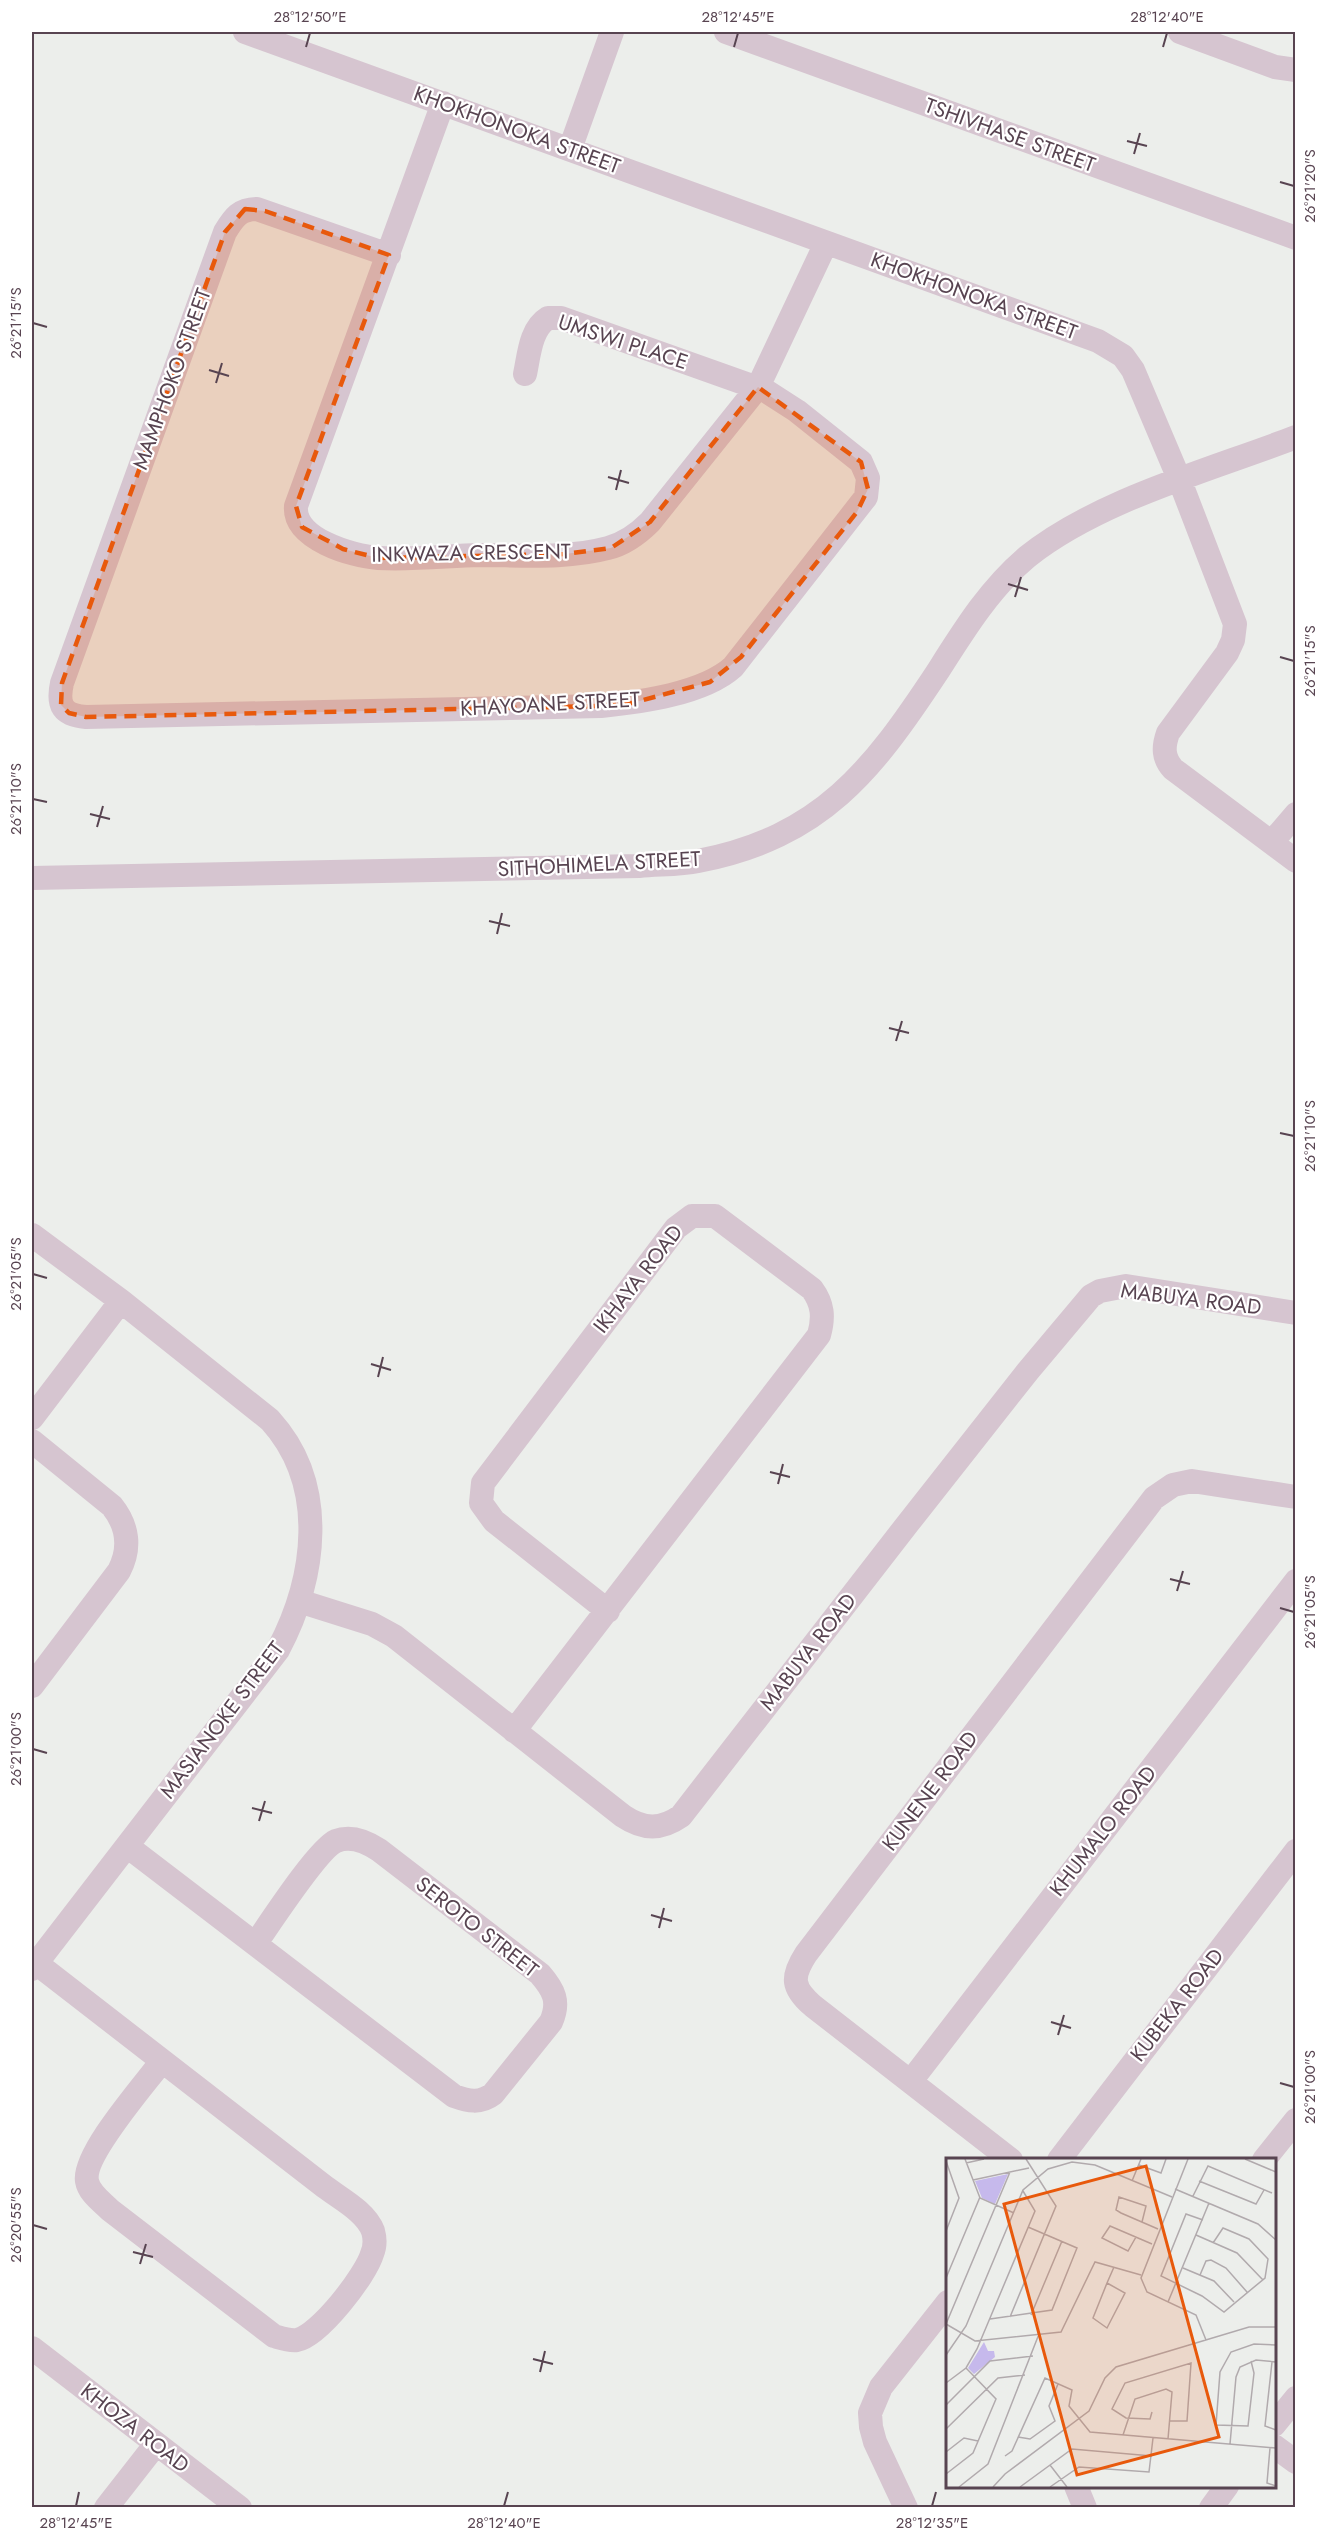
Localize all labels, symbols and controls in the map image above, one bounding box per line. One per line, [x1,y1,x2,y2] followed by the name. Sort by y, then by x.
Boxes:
[273,6,347,28] text: 28°12'50"E
[702,6,774,28] text: 28°12'45"E
[1130,6,1204,28] text: 28°12'40"E
[410,79,625,181] street label: KHOKHONOKA STREET
[921,90,1100,180] street label: TSHIVHASE STREET
[1299,149,1321,223] text: 26°21'20"S
[867,245,1082,347] street label: KHOKHONOKA STREET
[125,284,219,474] street label: MAMPHOKO STREET
[5,287,27,359] text: 26°21'15"S
[554,307,692,377] street label: UMSWI PLACE
[371,536,571,570] street label: INKWAZA CRESCENT
[1299,625,1321,697] text: 26°21'15"S
[459,684,641,724] street label: KHAYOANE STREET
[5,763,27,835] text: 26°21'10"S
[497,844,701,884] street label: SITHOHIMELA STREET
[1299,1100,1321,1172] text: 26°21'10"S
[586,1218,690,1340] street label: IKHAYA ROAD
[5,1237,27,1311] text: 26°21'05"S
[1119,1275,1263,1323] street label: MABUYA ROAD
[1299,1575,1321,1649] text: 26°21'05"S
[753,1587,863,1717] street label: MABUYA ROAD
[153,1635,291,1805] street label: MASIANOKE STREET
[5,1712,27,1786] text: 26°21'00"S
[875,1725,985,1857] street label: KUNENE ROAD
[1042,1759,1164,1903] street label: KHUMALO ROAD
[409,1870,545,1985] street label: SEROTO STREET
[1123,1942,1231,2068] street label: KUBEKA ROAD
[1299,2050,1321,2124] text: 26°21'00"S
[946,2158,1276,2488] inset map
[5,2187,27,2263] text: 26°20'55"S
[74,2376,196,2480] street label: KHOZA ROAD
[40,2512,112,2534] text: 28°12'45"E
[467,2512,541,2534] text: 28°12'40"E
[896,2512,968,2534] text: 28°12'35"E

